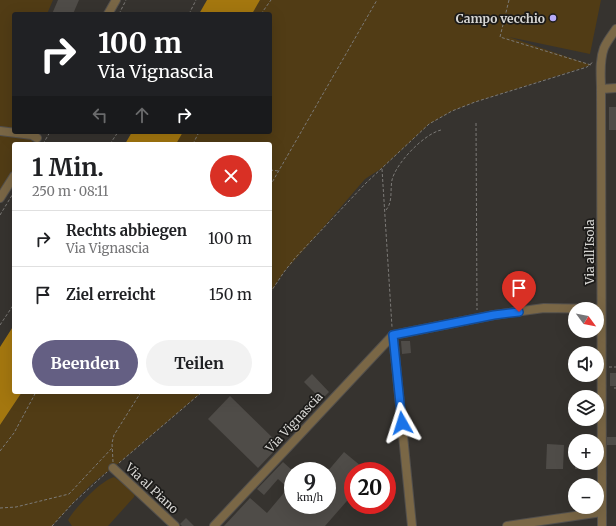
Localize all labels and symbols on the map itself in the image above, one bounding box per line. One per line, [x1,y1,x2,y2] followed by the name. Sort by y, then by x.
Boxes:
[456,11,545,26] place label: Campo vecchio
[548,13,558,23] marker: Campo vecchio
[582,219,597,286] street label: Via all'Isola
[502,271,536,312] pin
[568,302,604,338] north arrow
[262,388,326,456] street label: Via Vignascia
[381,402,423,444] position arrow
[122,459,182,516] street label: Via al Piano
[344,462,396,514] speed limit sign: 20

